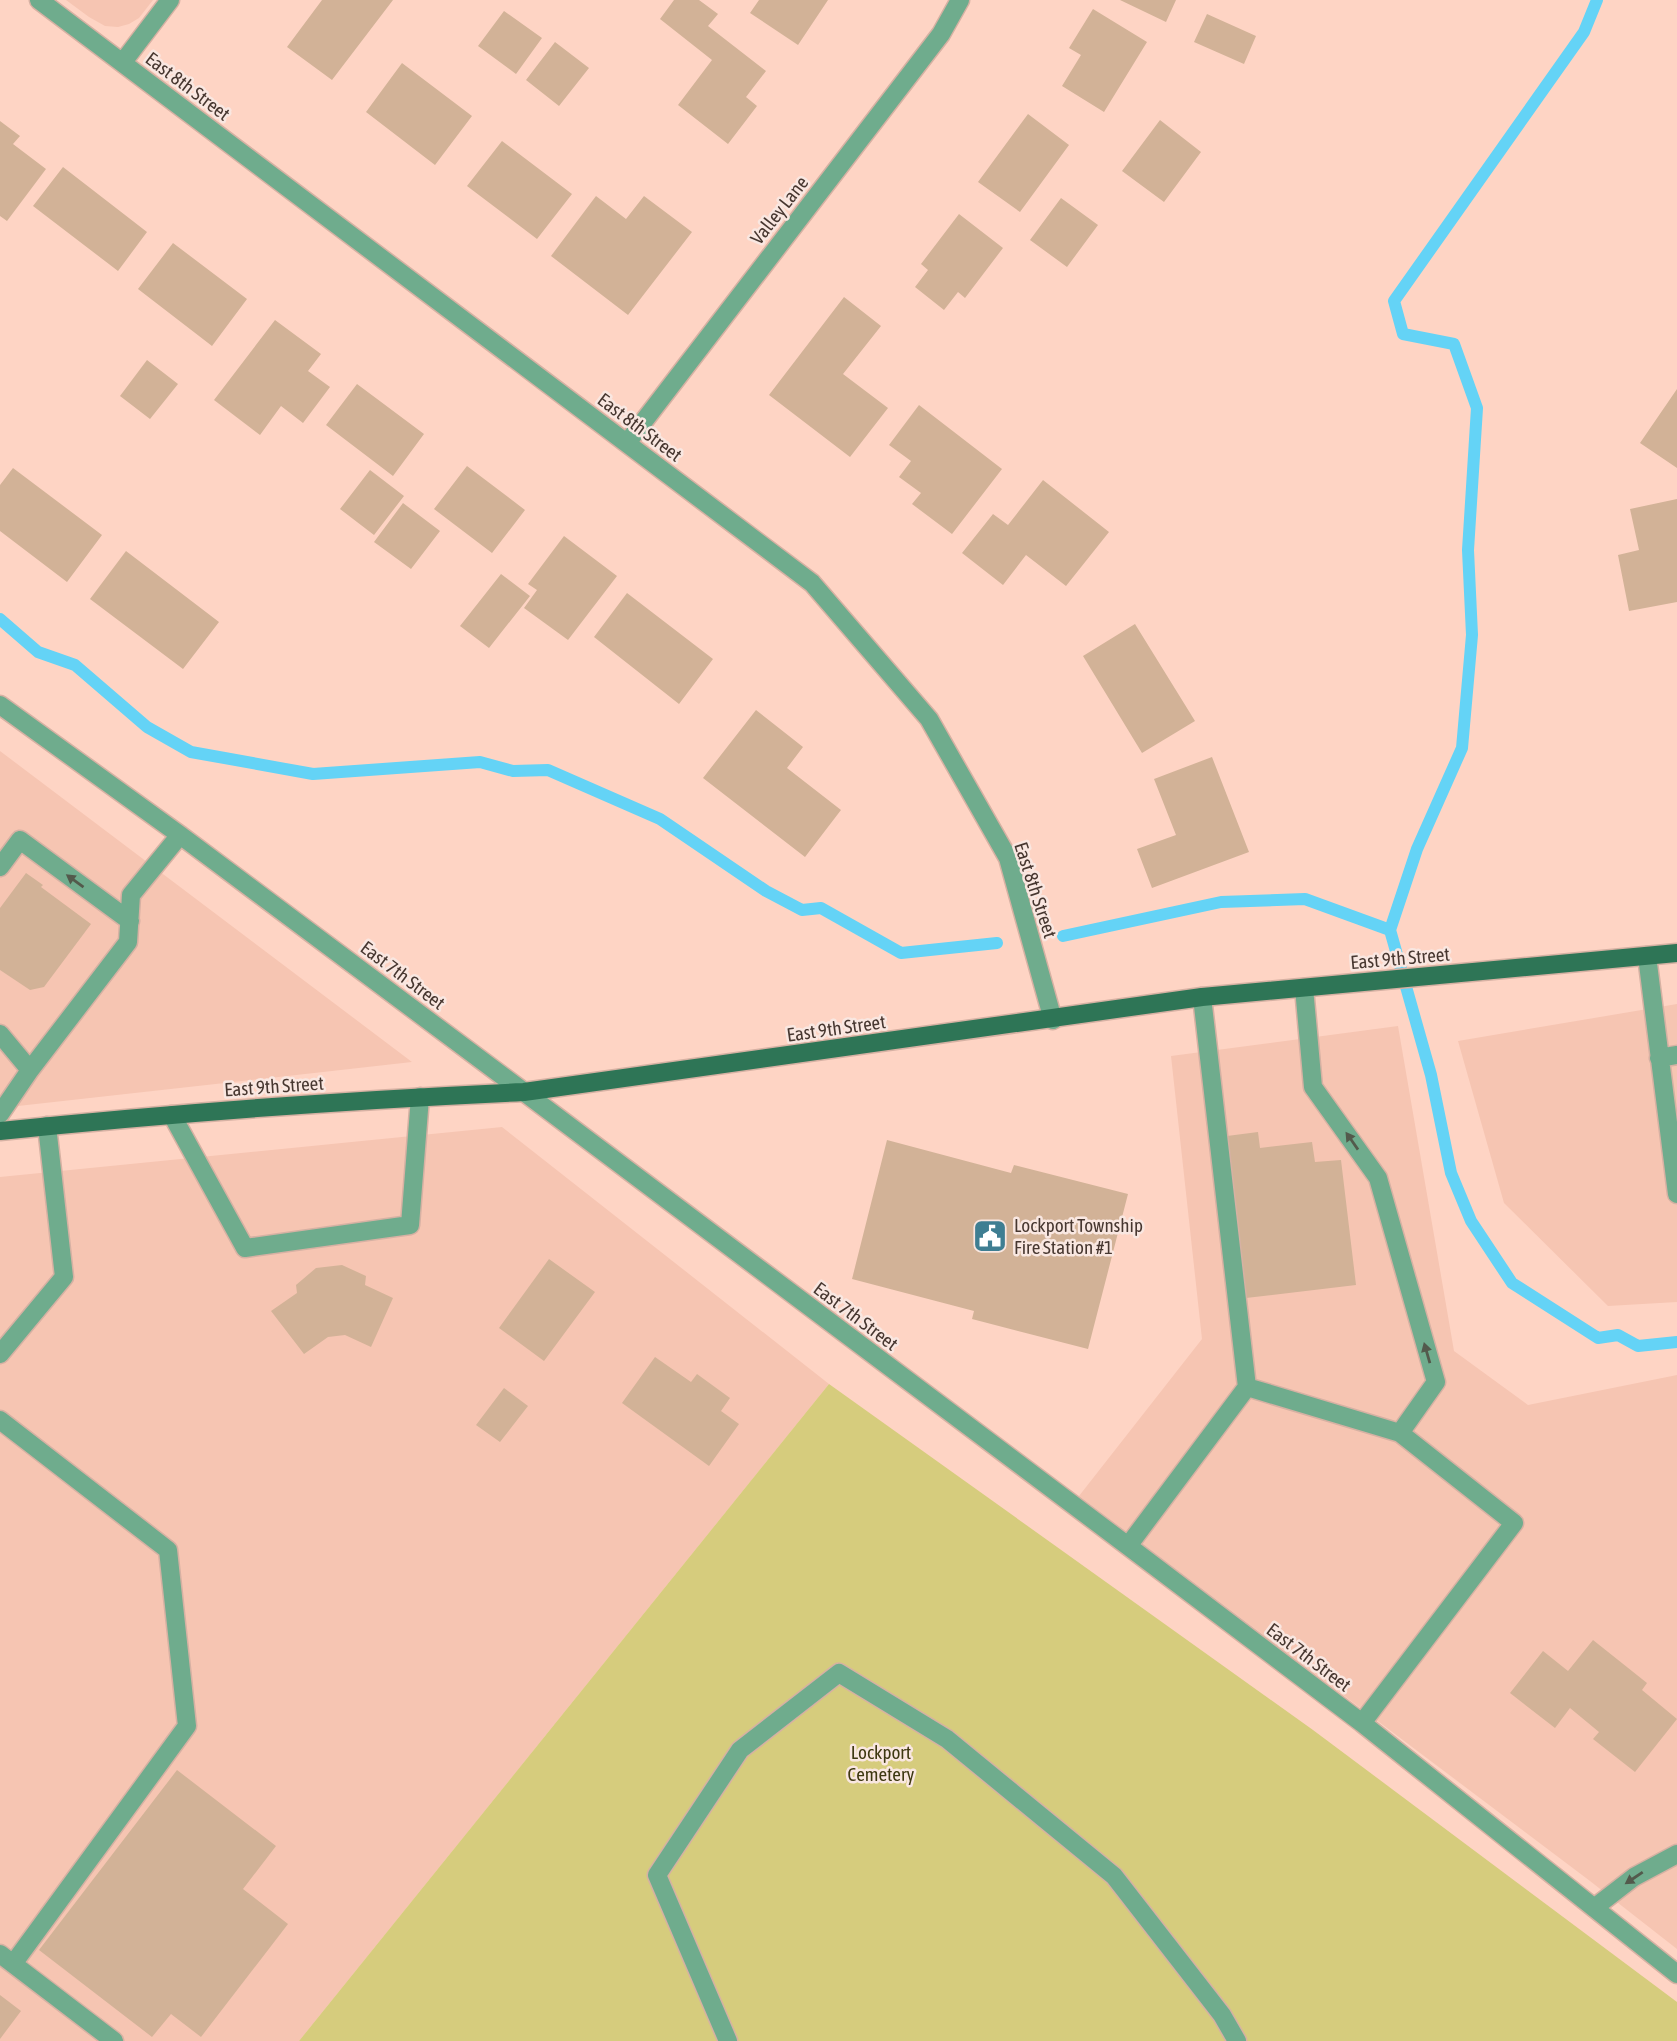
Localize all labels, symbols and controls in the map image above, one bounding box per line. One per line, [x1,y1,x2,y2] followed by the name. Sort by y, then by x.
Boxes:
[142,47,234,125] street label: East 8th Street
[746,172,812,248] street label: Valley Lane
[594,388,686,466] street label: East 8th Street
[1010,839,1062,941] street label: East 8th Street
[66,874,84,888] one-way arrow
[357,936,449,1014] street label: East 7th Street
[1349,943,1451,973] street label: East 9th Street
[785,1010,887,1046] street label: East 9th Street
[224,1072,324,1100] street label: East 9th Street
[1345,1132,1359,1150] one-way arrow
[1014,1214,1143,1258] place label: Lockport Township Fire Station #1
[971,1217,1009,1255] public building icon: Lockport Township Fire Station #1
[810,1277,902,1355] street label: East 7th Street
[1422,1342,1432,1363] one-way arrow
[1263,1618,1355,1696] street label: East 7th Street
[848,1741,915,1785] park label: Lockport Cemetery
[1625,1871,1643,1885] one-way arrow

